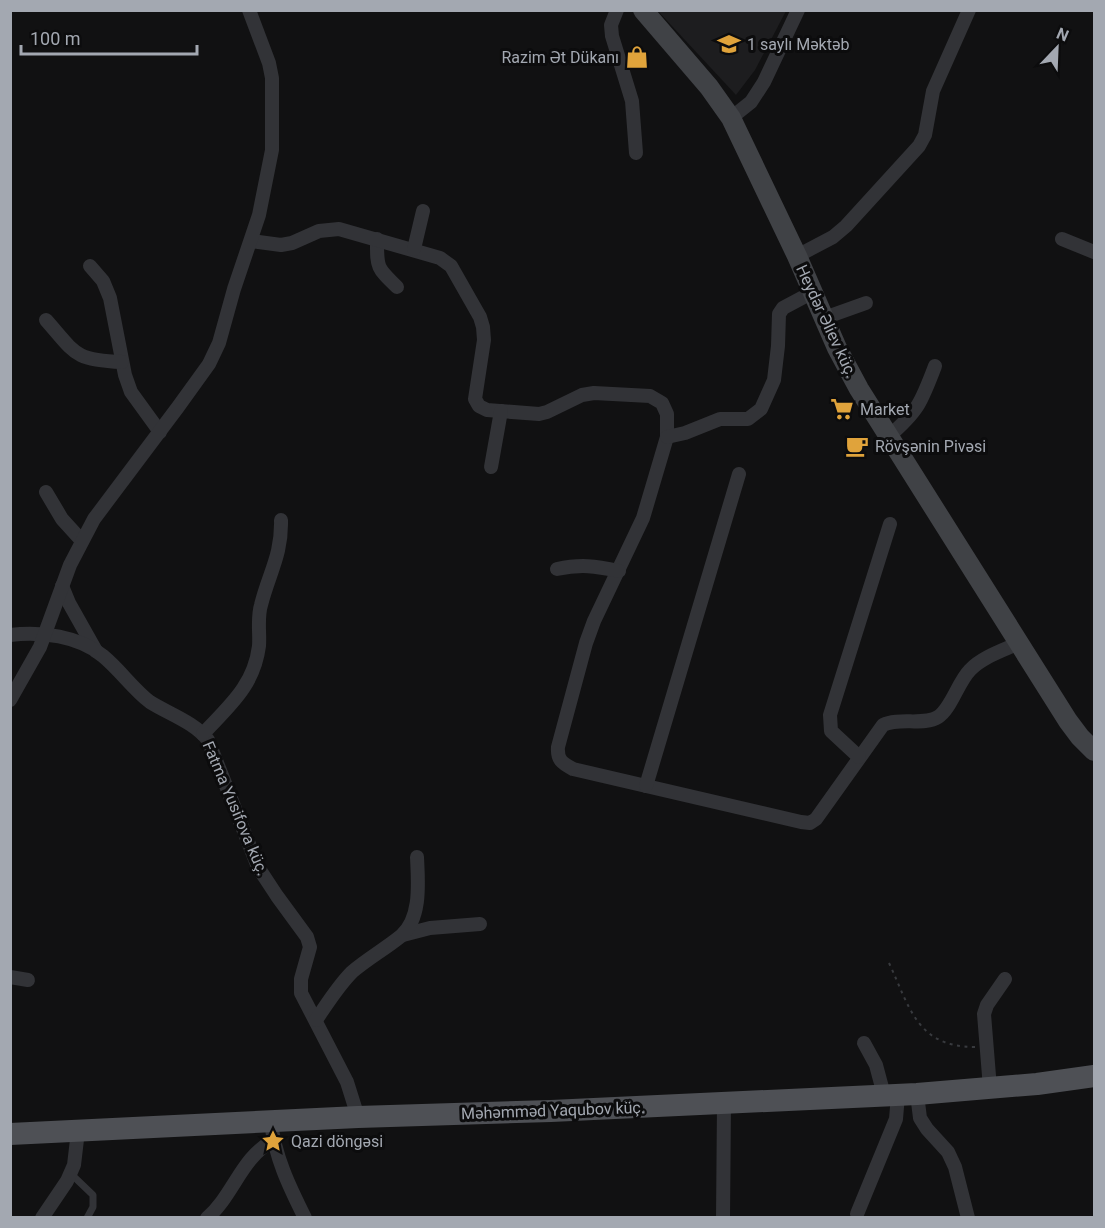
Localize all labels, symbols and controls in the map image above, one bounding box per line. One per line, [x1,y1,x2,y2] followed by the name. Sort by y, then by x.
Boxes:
[21,18,196,56] scale bar
[1027,18,1087,78] north arrow
[1054,24,1072,46] text: N
[30,28,81,49] text: 100 m
[716,31,742,57] school or university icon: 1 saylı Məktəb
[747,35,849,54] place label: 1 saylı Məktəb
[624,44,650,70] shop icon: Razim Ət Dükanı
[501,48,619,67] place label: Razim Ət Dükanı
[792,262,861,381] street label: Heydər Əliev küç.
[829,396,855,422] supermarket icon: Market
[860,400,910,419] place label: Market
[844,433,870,459] cafe icon: Rövşənin Pivəsi
[875,437,986,456] place label: Rövşənin Pivəsi
[199,738,272,878] street label: Fatma Yusifova küç.
[461,1098,645,1123] street label: Məhəmməd Yaqubov küç.
[260,1128,286,1154] place icon: Qazi döngəsi
[291,1132,383,1151] place label: Qazi döngəsi

